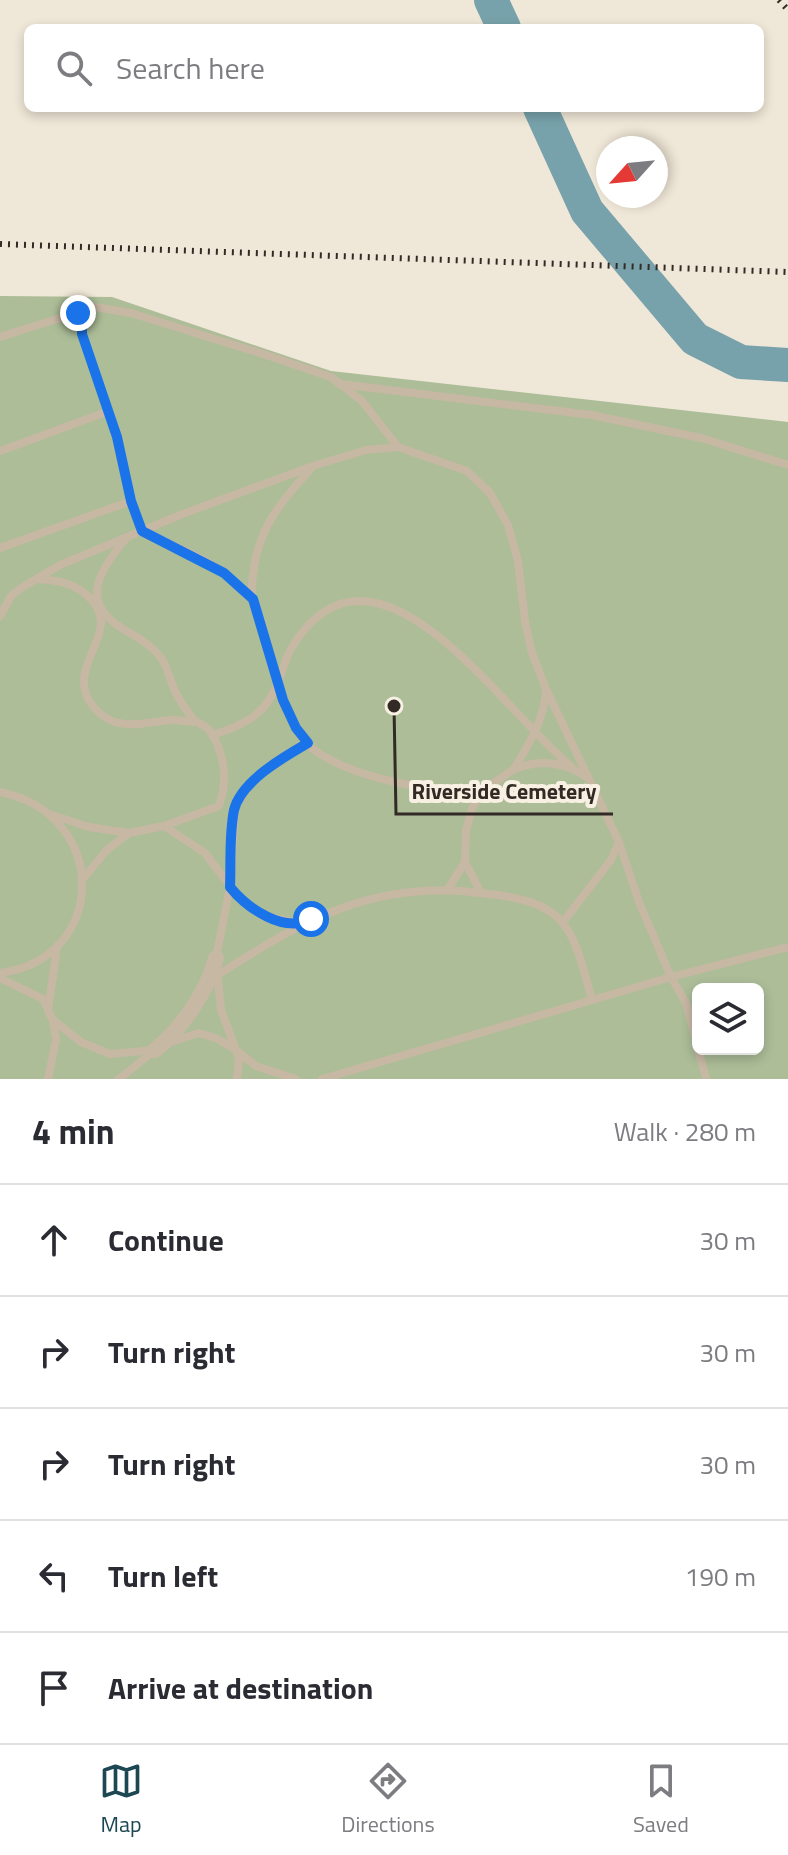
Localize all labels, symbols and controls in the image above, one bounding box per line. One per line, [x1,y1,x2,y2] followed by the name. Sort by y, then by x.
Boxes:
[24,24,764,112] search box
[116,45,265,91] text: Search here
[52,46,96,90] icon: search
[596,136,668,208] north arrow
[60,295,96,331] route end
[396,768,613,814] callout: Riverside Cemetery
[412,774,596,808] text: Riverside Cemetery
[293,901,329,937] route start
[692,983,764,1055] map controls
[692,983,764,1055] button: layers
[32,1105,115,1157] text: 4 min
[614,1112,756,1151] text: Walk · 280 m
[108,1217,224,1263] text: Continue
[32,1218,76,1262] icon: ahead
[699,1221,756,1260] text: 30 m
[108,1329,236,1375] text: Turn right
[32,1330,76,1374] icon: right
[699,1333,756,1372] text: 30 m
[108,1441,236,1487] text: Turn right
[32,1442,76,1486] icon: right
[699,1445,756,1484] text: 30 m
[108,1553,218,1599] text: Turn left
[32,1554,76,1598] icon: left
[685,1557,756,1596] text: 190 m
[108,1665,373,1711] text: Arrive at destination
[32,1666,76,1710] icon: arrive
[99,1759,143,1841] tab: Map
[341,1759,435,1841] tab: Directions
[633,1759,689,1841] tab: Saved

